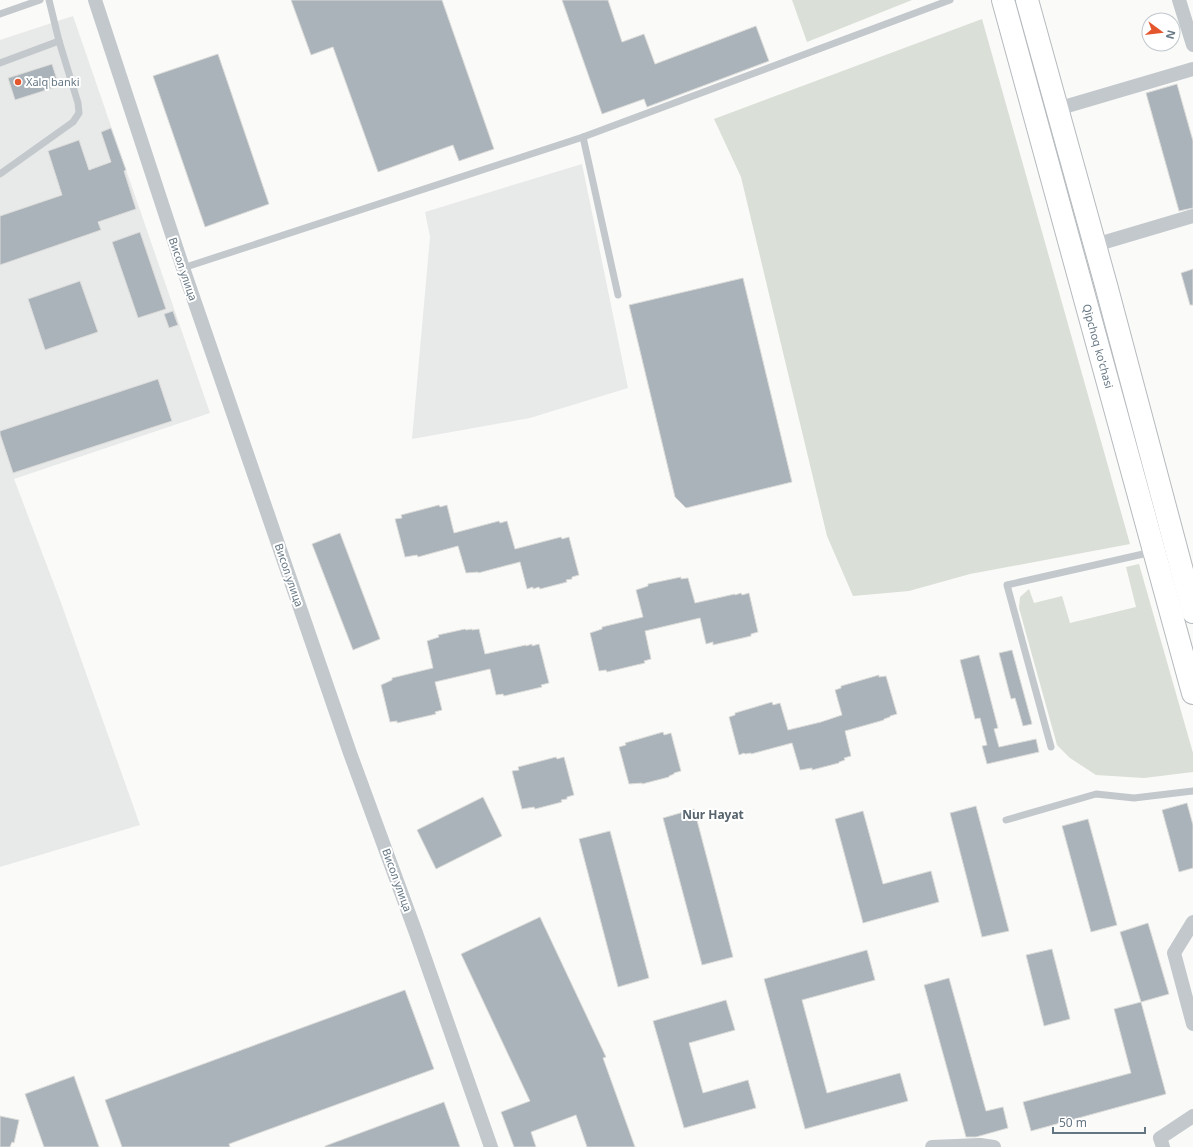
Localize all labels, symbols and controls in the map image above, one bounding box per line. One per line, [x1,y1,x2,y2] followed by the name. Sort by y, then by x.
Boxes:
[1141,12,1181,52] north arrow
[1163,28,1180,41] text: N
[26,74,80,89] place label: Xalq banki
[13,77,23,87] marker: Xalq banki
[166,235,201,303] street label: Висол улица
[1080,302,1117,390] street label: Qipchoq ko'chasi
[272,541,307,609] street label: Висол улица
[682,806,744,823] district label: Nur Hayat
[379,846,416,914] street label: Висол улица
[1053,1109,1145,1135] scale bar
[1059,1114,1087,1131] text: 50 m

